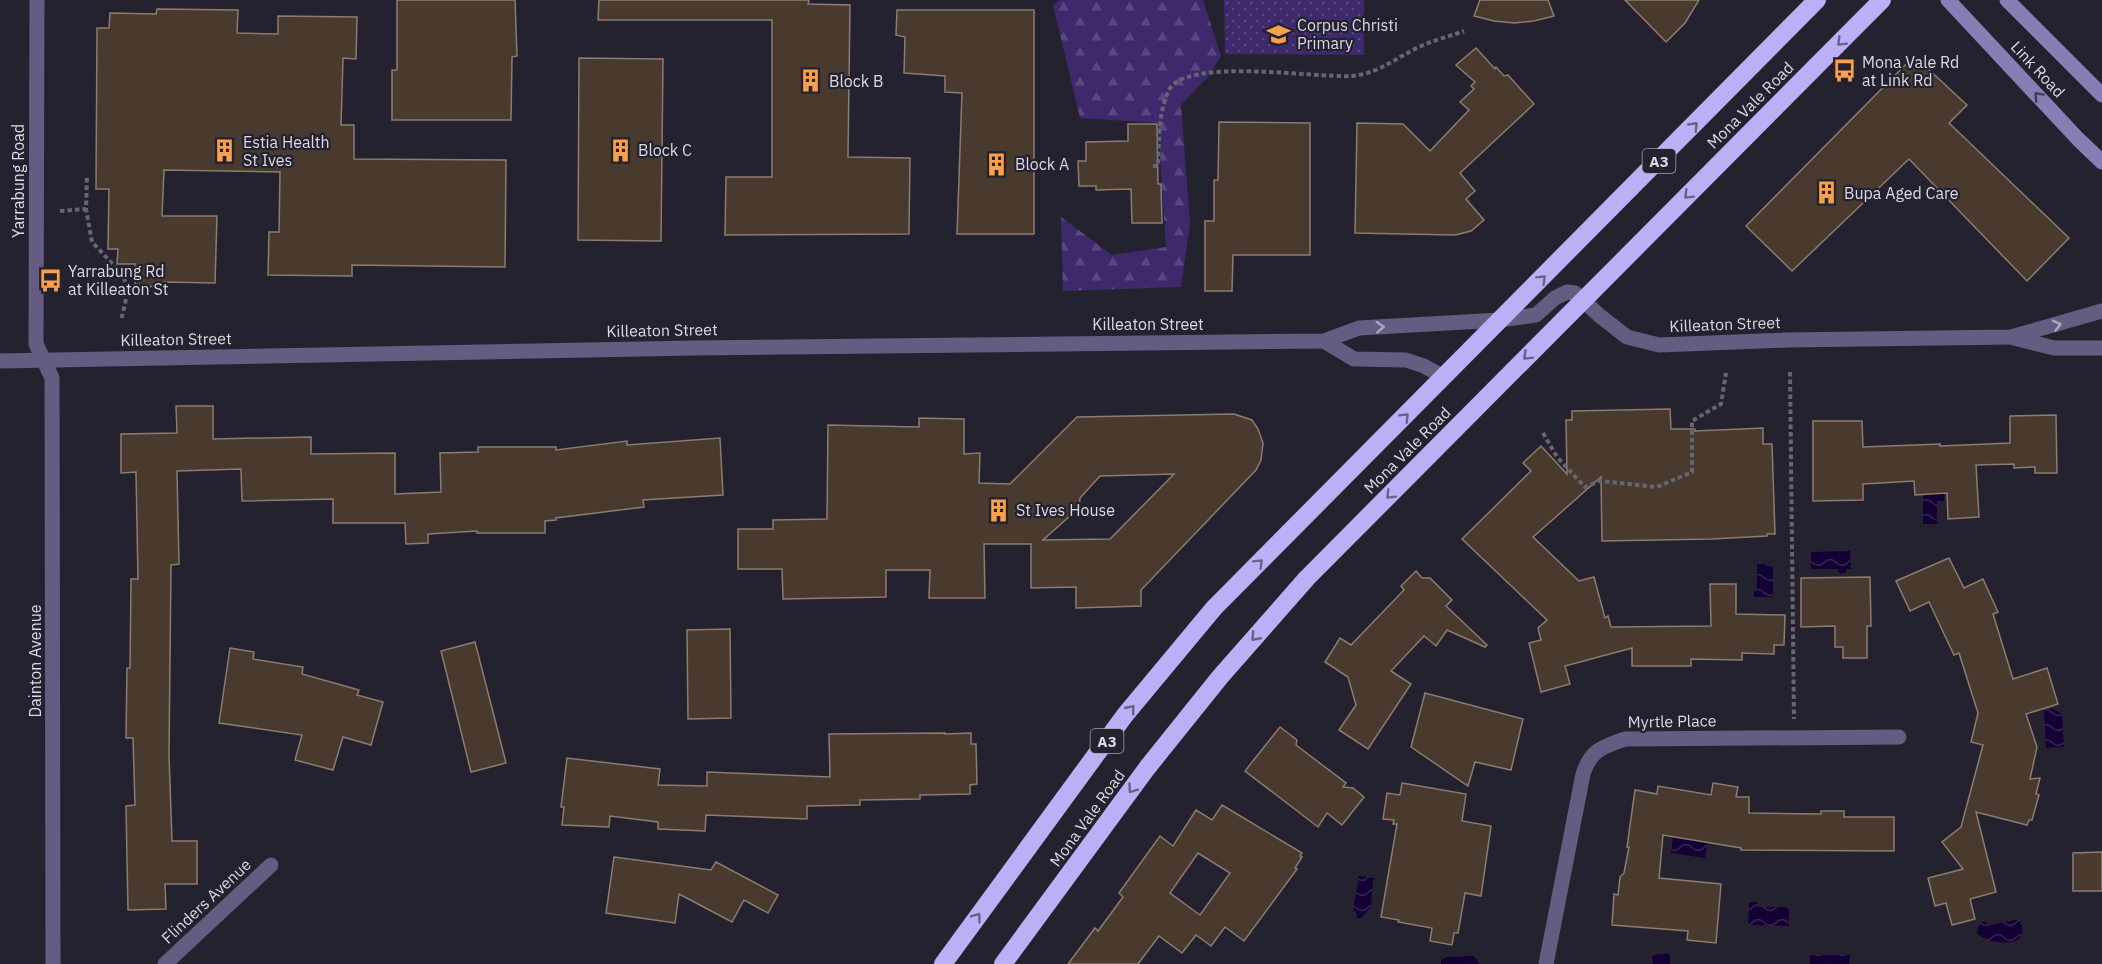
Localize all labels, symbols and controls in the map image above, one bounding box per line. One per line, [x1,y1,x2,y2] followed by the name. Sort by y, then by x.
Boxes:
[1297,15,1398,53] place label: Corpus Christi Primary
[1266,21,1292,47] school or university icon: Corpus Christi Primary
[1838,35,1849,46] one-way arrow
[2007,37,2069,101] street label: Link Road
[1862,52,1959,90] place label: Mona Vale Rd at Link Rd
[1702,57,1798,153] street label: Mona Vale Road
[1831,58,1857,84] bus stop icon: Mona Vale Rd at Link Rd
[798,68,824,94] building icon: Block B
[829,71,883,91] place label: Block B
[2034,92,2045,103] one-way arrow
[1687,122,1698,132] one-way arrow
[8,124,28,238] street label: Yarrabung Road
[243,132,330,170] place label: Estia Health St Ives
[607,137,633,163] building icon: Block C
[212,138,238,164] building icon: Estia Health St Ives
[638,140,692,160] place label: Block C
[1642,149,1676,173] road number: A3
[984,151,1010,177] building icon: Block A
[1015,154,1069,174] place label: Block A
[1813,180,1839,206] building icon: Bupa Aged Care
[1844,183,1959,203] place label: Bupa Aged Care
[1685,187,1696,198] one-way arrow
[68,261,168,299] place label: Yarrabung Rd at Killeaton St
[37,267,63,293] bus stop icon: Yarrabung Rd at Killeaton St
[1534,275,1545,286] one-way arrow
[1669,312,1781,336] street label: Killeaton Street
[1092,314,1204,334] street label: Killeaton Street
[606,319,718,341] street label: Killeaton Street
[2051,320,2061,332] one-way arrow
[1376,321,1385,334] one-way arrow
[120,328,232,350] street label: Killeaton Street
[1524,349,1534,360] one-way arrow
[1359,402,1455,498] street label: Mona Vale Road
[1397,413,1408,424] one-way arrow
[1387,487,1398,498] one-way arrow
[985,497,1011,523] building icon: St Ives House
[1016,500,1115,520] place label: St Ives House
[1252,559,1263,569] one-way arrow
[25,604,45,718] street label: Dainton Avenue
[1251,630,1262,641] one-way arrow
[1123,705,1134,716] one-way arrow
[1627,710,1717,732] street label: Myrtle Place
[1090,729,1124,753] road number: A3
[1045,766,1129,870] street label: Mona Vale Road
[1128,782,1139,793] one-way arrow
[157,854,255,948] street label: Flinders Avenue
[970,912,981,923] one-way arrow

